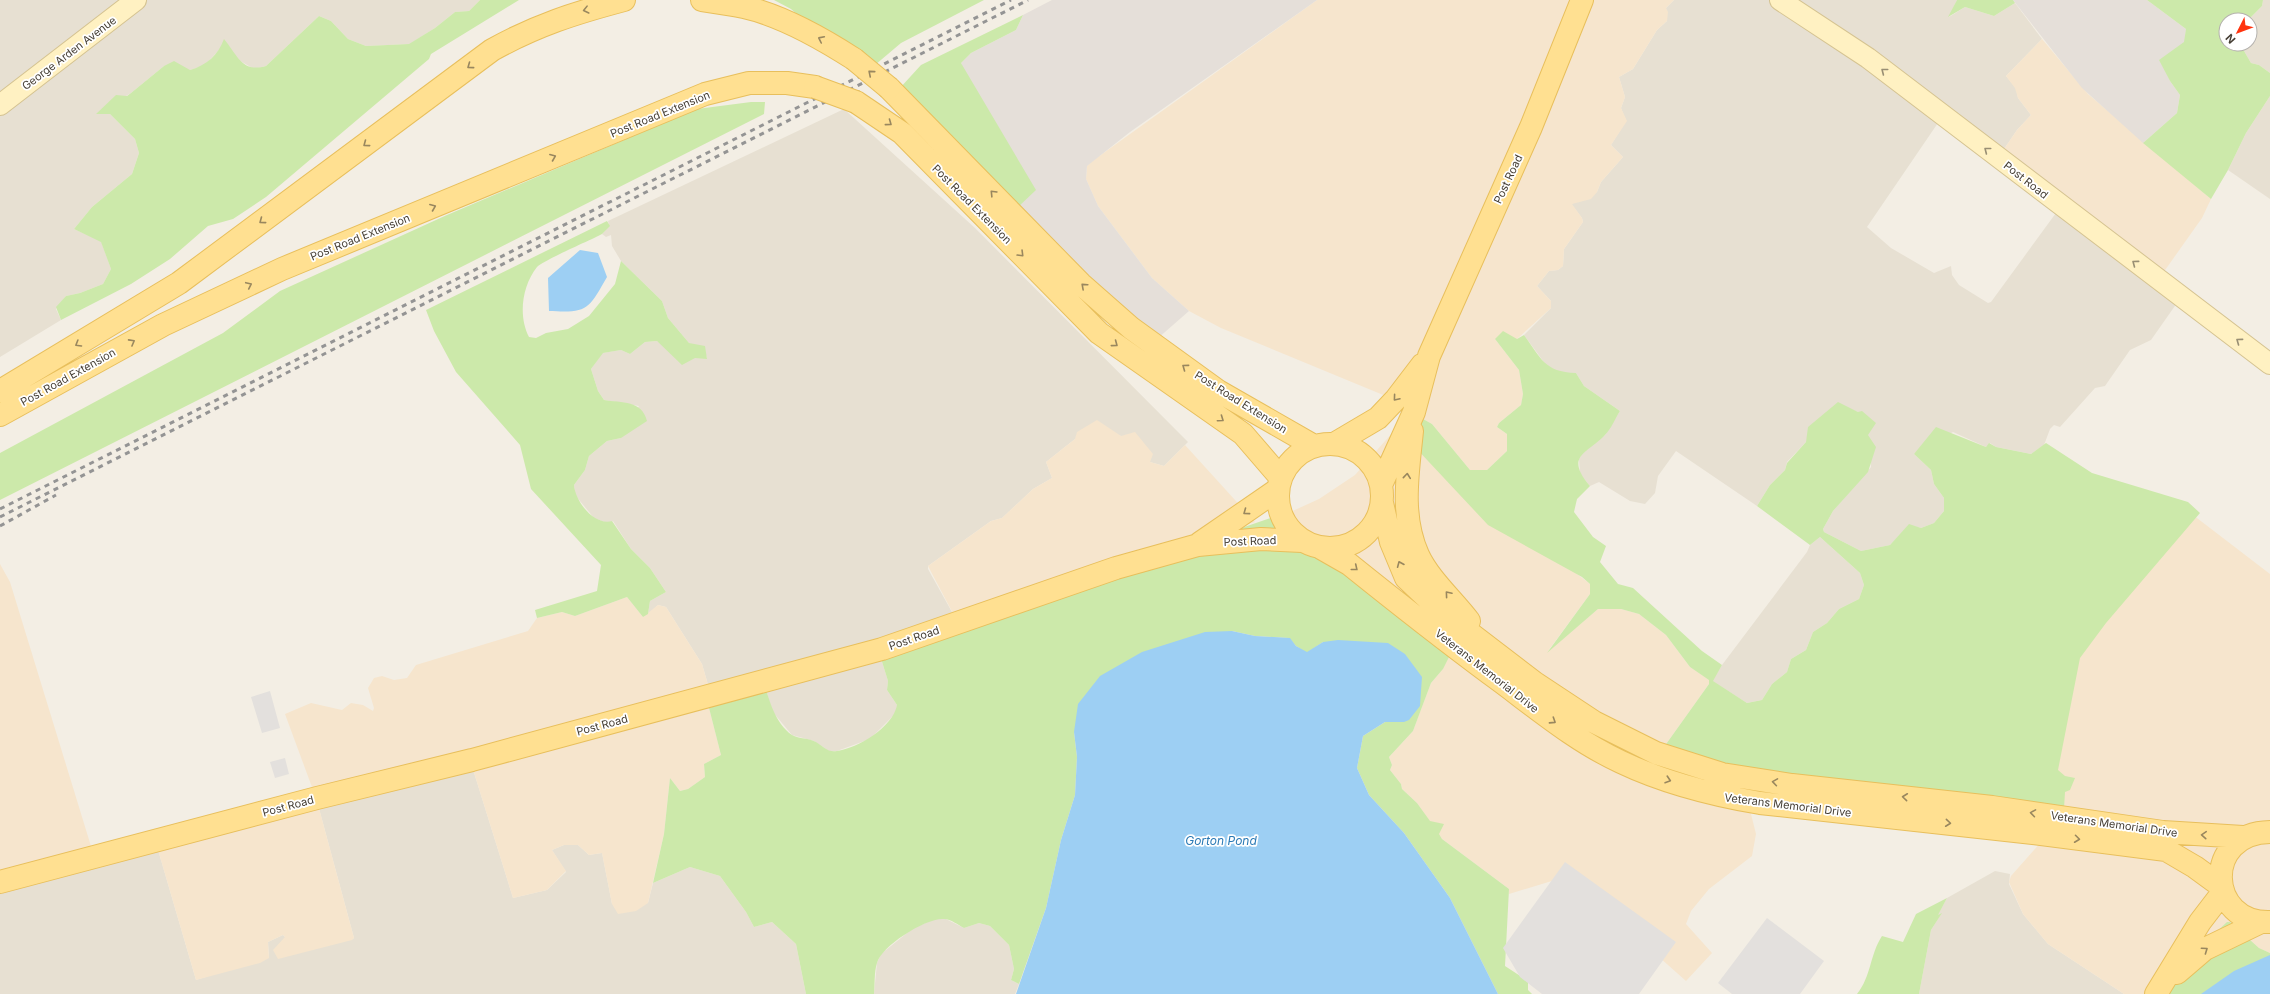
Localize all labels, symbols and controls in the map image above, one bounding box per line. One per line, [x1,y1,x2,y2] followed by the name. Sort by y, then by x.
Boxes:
[583,5,590,13] one-way arrow
[2218,12,2258,52] north arrow
[19,13,119,93] street label: George Arden Avenue
[2223,31,2239,46] text: N
[818,36,825,44] one-way arrow
[467,61,474,69] one-way arrow
[1881,69,1888,76] one-way arrow
[869,71,876,78] one-way arrow
[608,88,712,140] street label: Post Road Extension
[885,118,892,126] one-way arrow
[363,139,370,147] one-way arrow
[1984,148,1991,155] one-way arrow
[1491,152,1525,206] street label: Post Road
[550,154,557,162] one-way arrow
[2001,158,2051,202] street label: Post Road
[929,161,1015,247] street label: Post Road Extension
[990,190,998,198] one-way arrow
[428,204,436,212] one-way arrow
[308,211,412,263] street label: Post Road Extension
[259,217,266,224] one-way arrow
[1016,249,1024,257] one-way arrow
[2132,261,2139,268] one-way arrow
[244,282,252,290] one-way arrow
[1081,284,1088,291] one-way arrow
[128,339,135,347] one-way arrow
[1110,339,1117,346] one-way arrow
[2236,339,2243,346] one-way arrow
[75,340,82,347] one-way arrow
[18,345,118,409] street label: Post Road Extension
[1182,364,1189,372] one-way arrow
[1192,368,1290,436] street label: Post Road Extension
[1394,394,1401,401] one-way arrow
[1217,414,1224,422] one-way arrow
[1403,473,1412,479] one-way arrow
[1243,508,1250,515] one-way arrow
[1223,533,1277,549] street label: Post Road
[1397,561,1405,568] one-way arrow
[1350,564,1357,571] one-way arrow
[1445,592,1452,599] one-way arrow
[887,623,941,653] street label: Post Road
[1432,626,1542,716] street label: Veterans Memorial Drive
[575,711,629,739] street label: Post Road
[1549,716,1556,724] one-way arrow
[1664,775,1671,783] one-way arrow
[1772,778,1778,787] one-way arrow
[1724,790,1852,820] street label: Veterans Memorial Drive
[261,792,315,820] street label: Post Road
[1901,793,1908,802] one-way arrow
[2050,808,2178,840] street label: Veterans Memorial Drive
[2030,810,2037,818] one-way arrow
[1945,819,1951,828] one-way arrow
[2201,831,2207,839] one-way arrow
[1185,833,1257,848] water label: Gorton Pond
[2074,834,2080,843] one-way arrow
[2200,948,2207,955] one-way arrow

